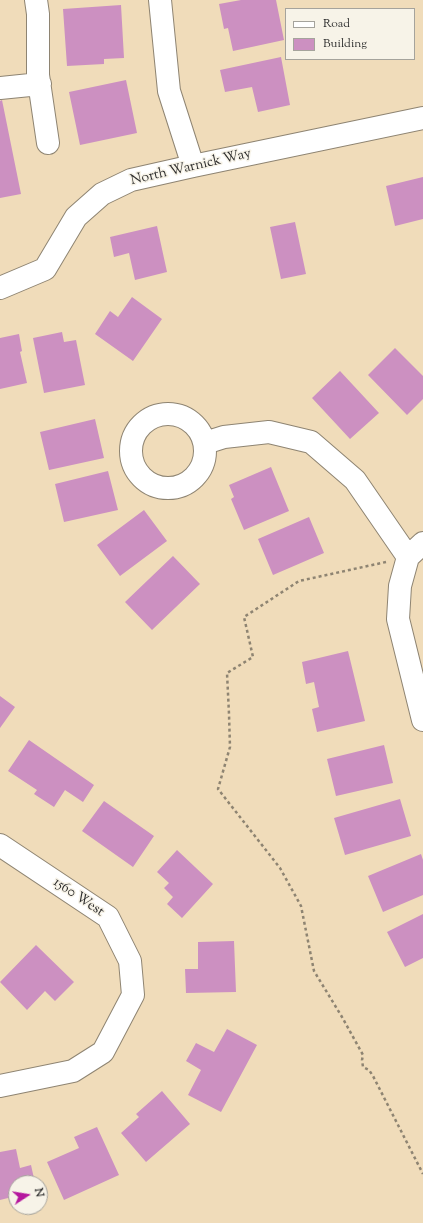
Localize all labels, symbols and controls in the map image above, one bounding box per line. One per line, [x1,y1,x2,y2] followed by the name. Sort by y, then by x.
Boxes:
[285,8,415,60] legend
[323,15,350,33] text: Road
[323,35,367,53] text: Building
[129,146,253,190] street label: North Warnick Way
[49,875,107,921] street label: 1560 West
[8,1175,48,1215] north arrow
[30,1187,47,1199] text: N

